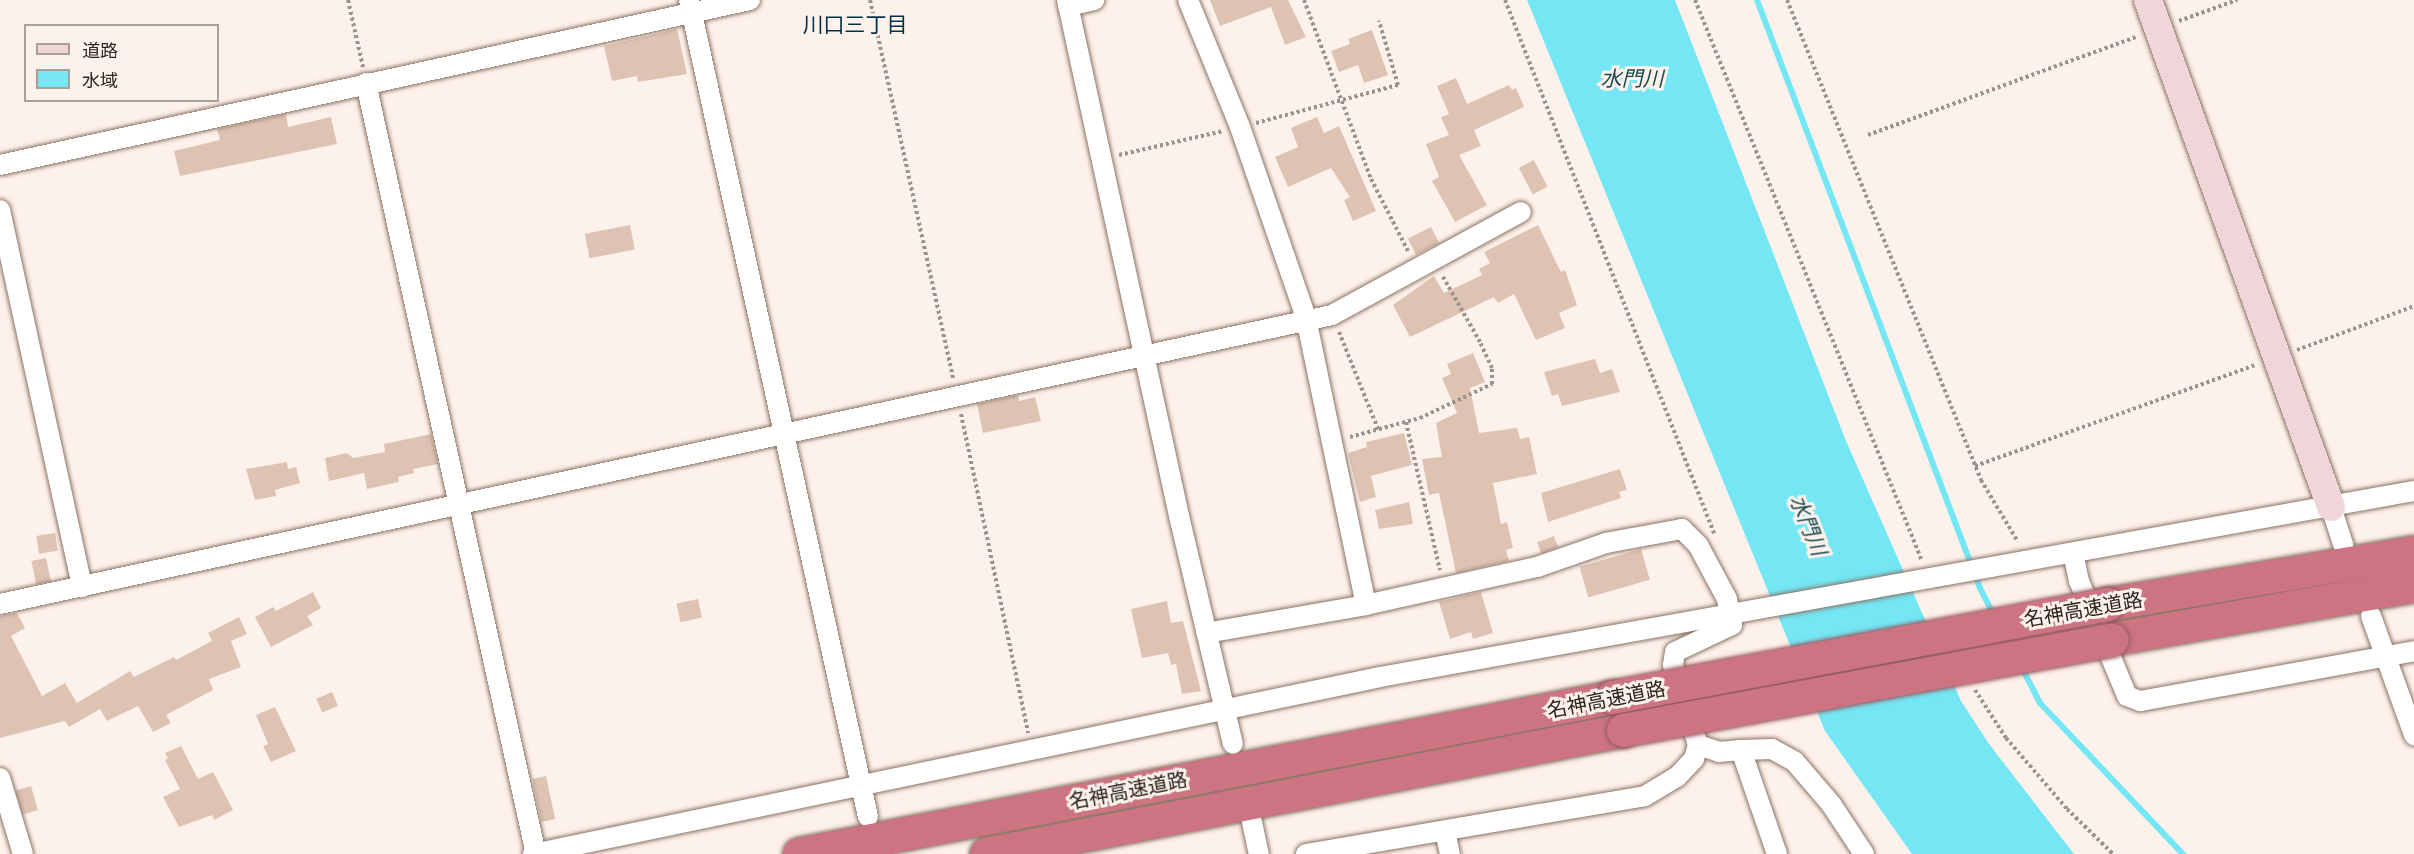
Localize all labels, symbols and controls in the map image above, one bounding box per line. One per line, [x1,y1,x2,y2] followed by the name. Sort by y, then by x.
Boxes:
[803,11,907,37] district label: 川口三丁目
[24,24,219,102] legend
[82,38,118,62] text: 道路
[1601,65,1663,91] water label: 水門川
[82,68,118,92] text: 水域
[1786,491,1832,559] water label: 水門川
[2022,587,2144,631] street label: 名神高速道路
[1545,676,1667,722] street label: 名神高速道路
[1067,767,1189,813] street label: 名神高速道路

